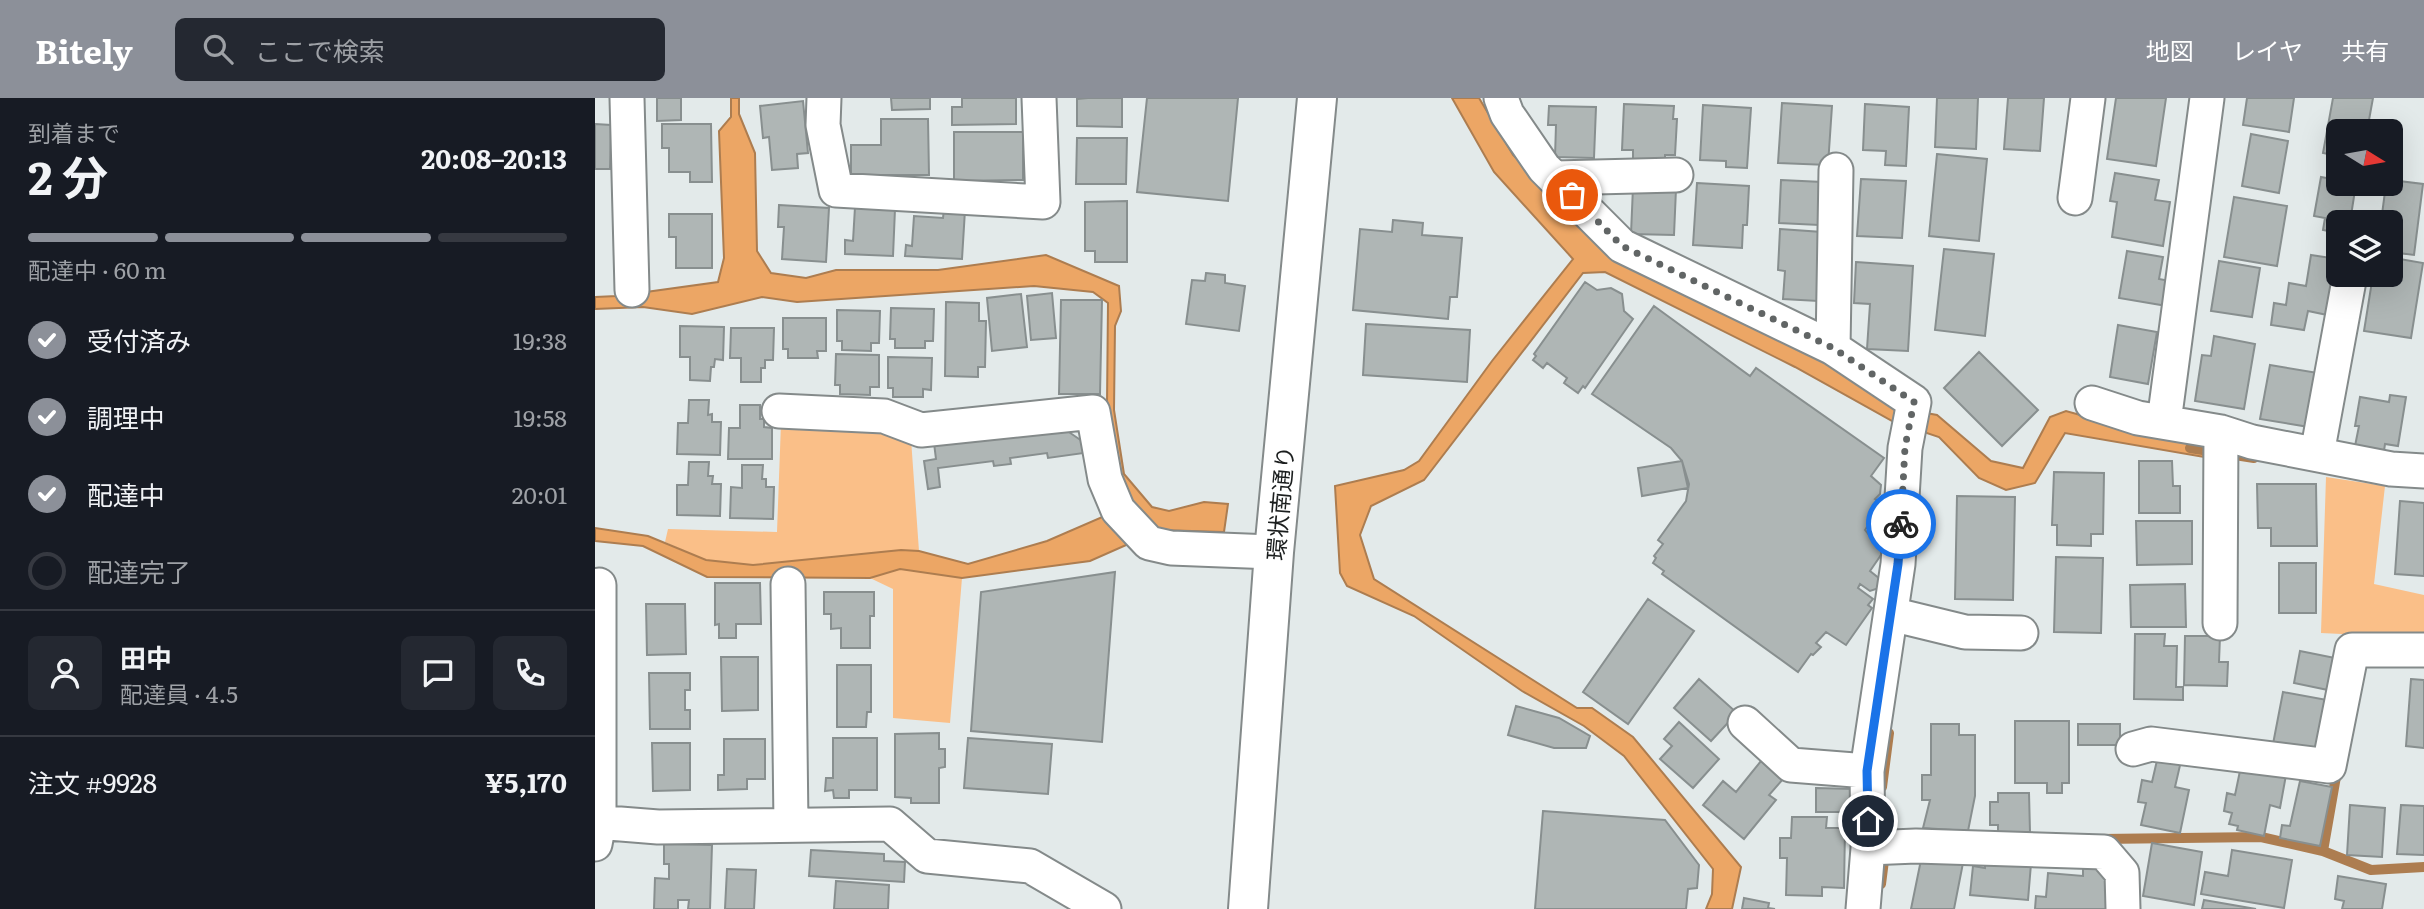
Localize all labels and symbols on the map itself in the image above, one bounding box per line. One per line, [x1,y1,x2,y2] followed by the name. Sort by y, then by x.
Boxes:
[2326,119,2403,196] north arrow
[1542,165,1602,225] pin
[1257,444,1301,562] street label: 環状南通り
[1866,489,1936,559] courier
[1838,791,1898,851] pin

